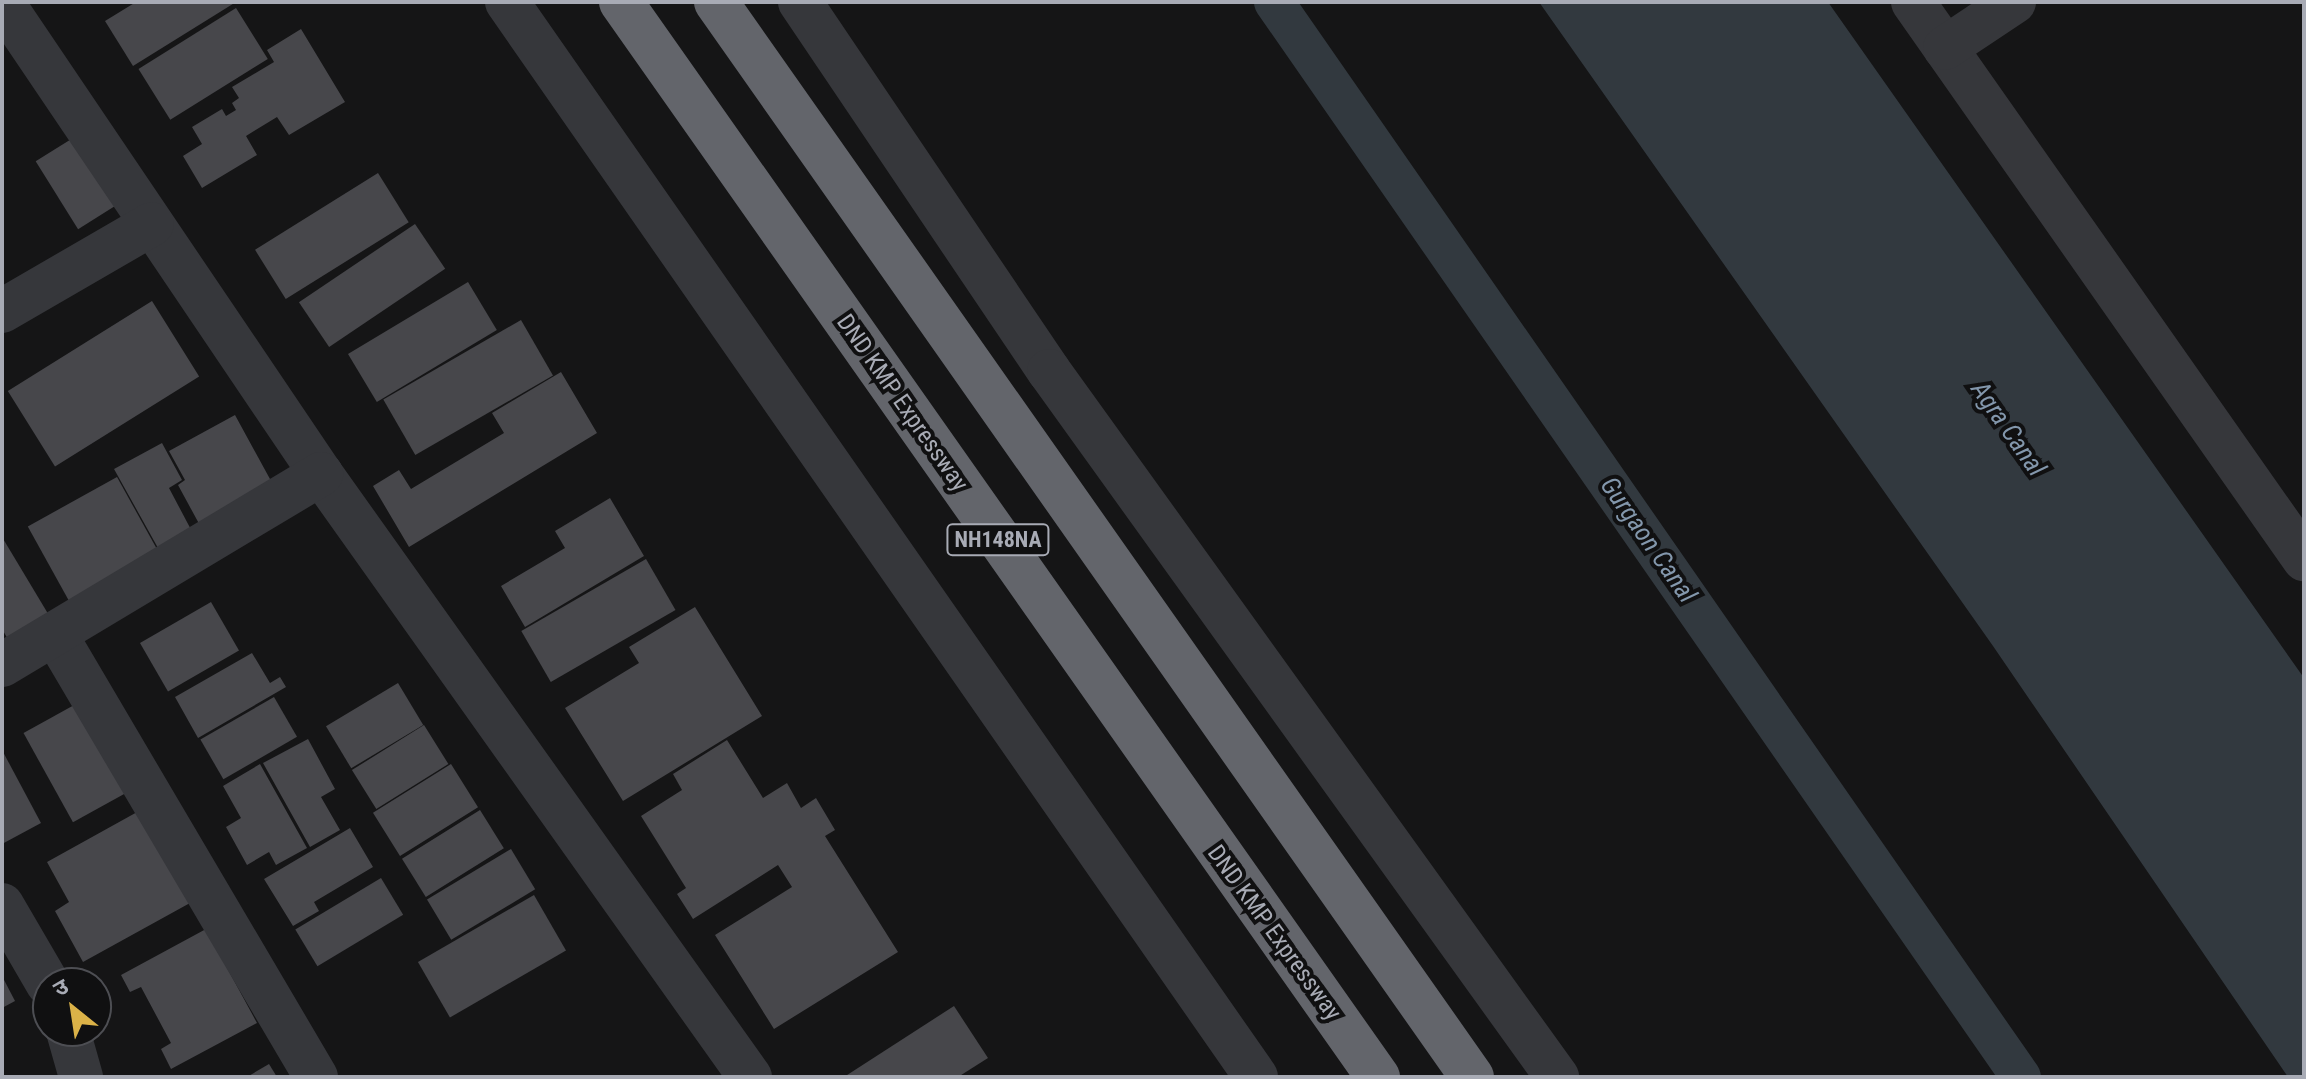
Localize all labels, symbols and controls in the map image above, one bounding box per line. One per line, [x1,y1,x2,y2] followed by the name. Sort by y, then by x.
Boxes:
[830,309,974,497] street label: DND KMP Expressway
[1964,376,2052,482] water label: Agra Canal
[1593,471,1703,609] water label: Gurgaon Canal
[946,522,1050,558] road number: NH148NA
[1201,840,1347,1026] street label: DND KMP Expressway
[32,967,112,1047] north arrow
[49,973,73,1002] text: उ

